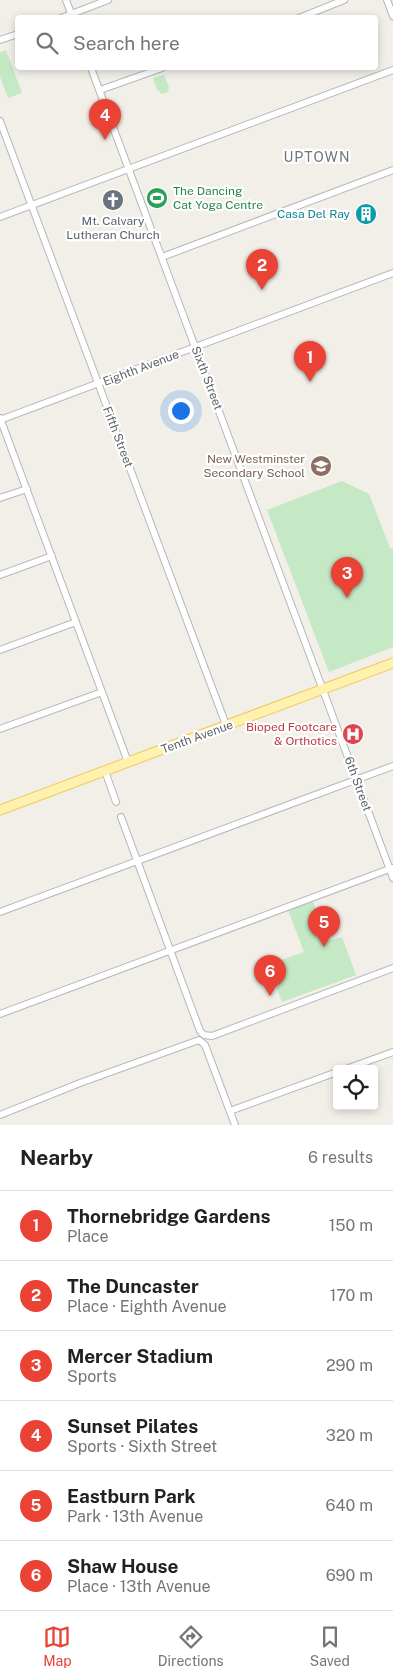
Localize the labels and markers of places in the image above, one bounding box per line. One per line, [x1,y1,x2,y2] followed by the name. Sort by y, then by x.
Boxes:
[89,99,121,140] pin: 4
[173,184,263,212] place label: The Dancing Cat Yoga Centre
[145,186,169,210] sports icon: The Dancing Cat Yoga Centre
[101,188,125,212] church icon: Mt. Calvary Lutheran Church
[354,202,378,226] building icon: Casa Del Ray
[277,207,351,221] place label: Casa Del Ray
[66,214,160,242] place label: Mt. Calvary Lutheran Church
[246,249,278,290] pin: 2
[294,341,326,382] pin: 1
[203,452,305,480] place label: New Westminster Secondary School
[309,454,333,478] school or university icon: New Westminster Secondary School
[331,557,363,598] pin: 3
[246,720,337,748] place label: Bioped Footcare & Orthotics
[341,722,365,746] hospital icon: Bioped Footcare & Orthotics
[308,906,340,947] pin: 5
[254,955,286,996] pin: 6

